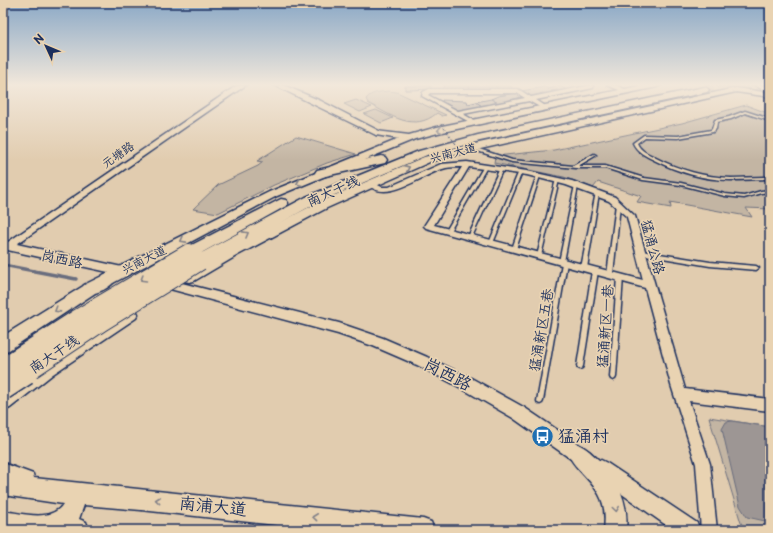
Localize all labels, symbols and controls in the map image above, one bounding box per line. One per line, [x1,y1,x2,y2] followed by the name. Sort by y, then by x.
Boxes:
[26,26,66,66] north arrow
[29,29,48,48] text: N
[437,125,443,133] one-way arrow
[98,136,137,172] street label: 元塘路
[427,137,478,167] street label: 兴南大道
[403,165,410,173] one-way arrow
[303,170,363,212] street label: 南大干线
[296,178,304,186] one-way arrow
[636,217,671,277] street label: 猛涌公路
[242,232,249,239] one-way arrow
[179,235,187,243] one-way arrow
[118,240,169,278] street label: 兴南大道
[39,244,85,273] street label: 岗西路
[140,274,147,282] one-way arrow
[591,282,618,369] street label: 猛涌新区一巷
[523,286,558,373] street label: 猛涌新区五巷
[54,305,61,313] one-way arrow
[25,329,83,378] street label: 南大干线
[420,350,477,396] street label: 岗西路
[558,422,609,448] place label: 猛涌村
[529,423,555,449] bus stop icon: 猛涌村
[178,489,248,521] street label: 南浦大道
[154,496,161,505] one-way arrow
[611,506,620,512] one-way arrow
[312,513,318,522] one-way arrow

